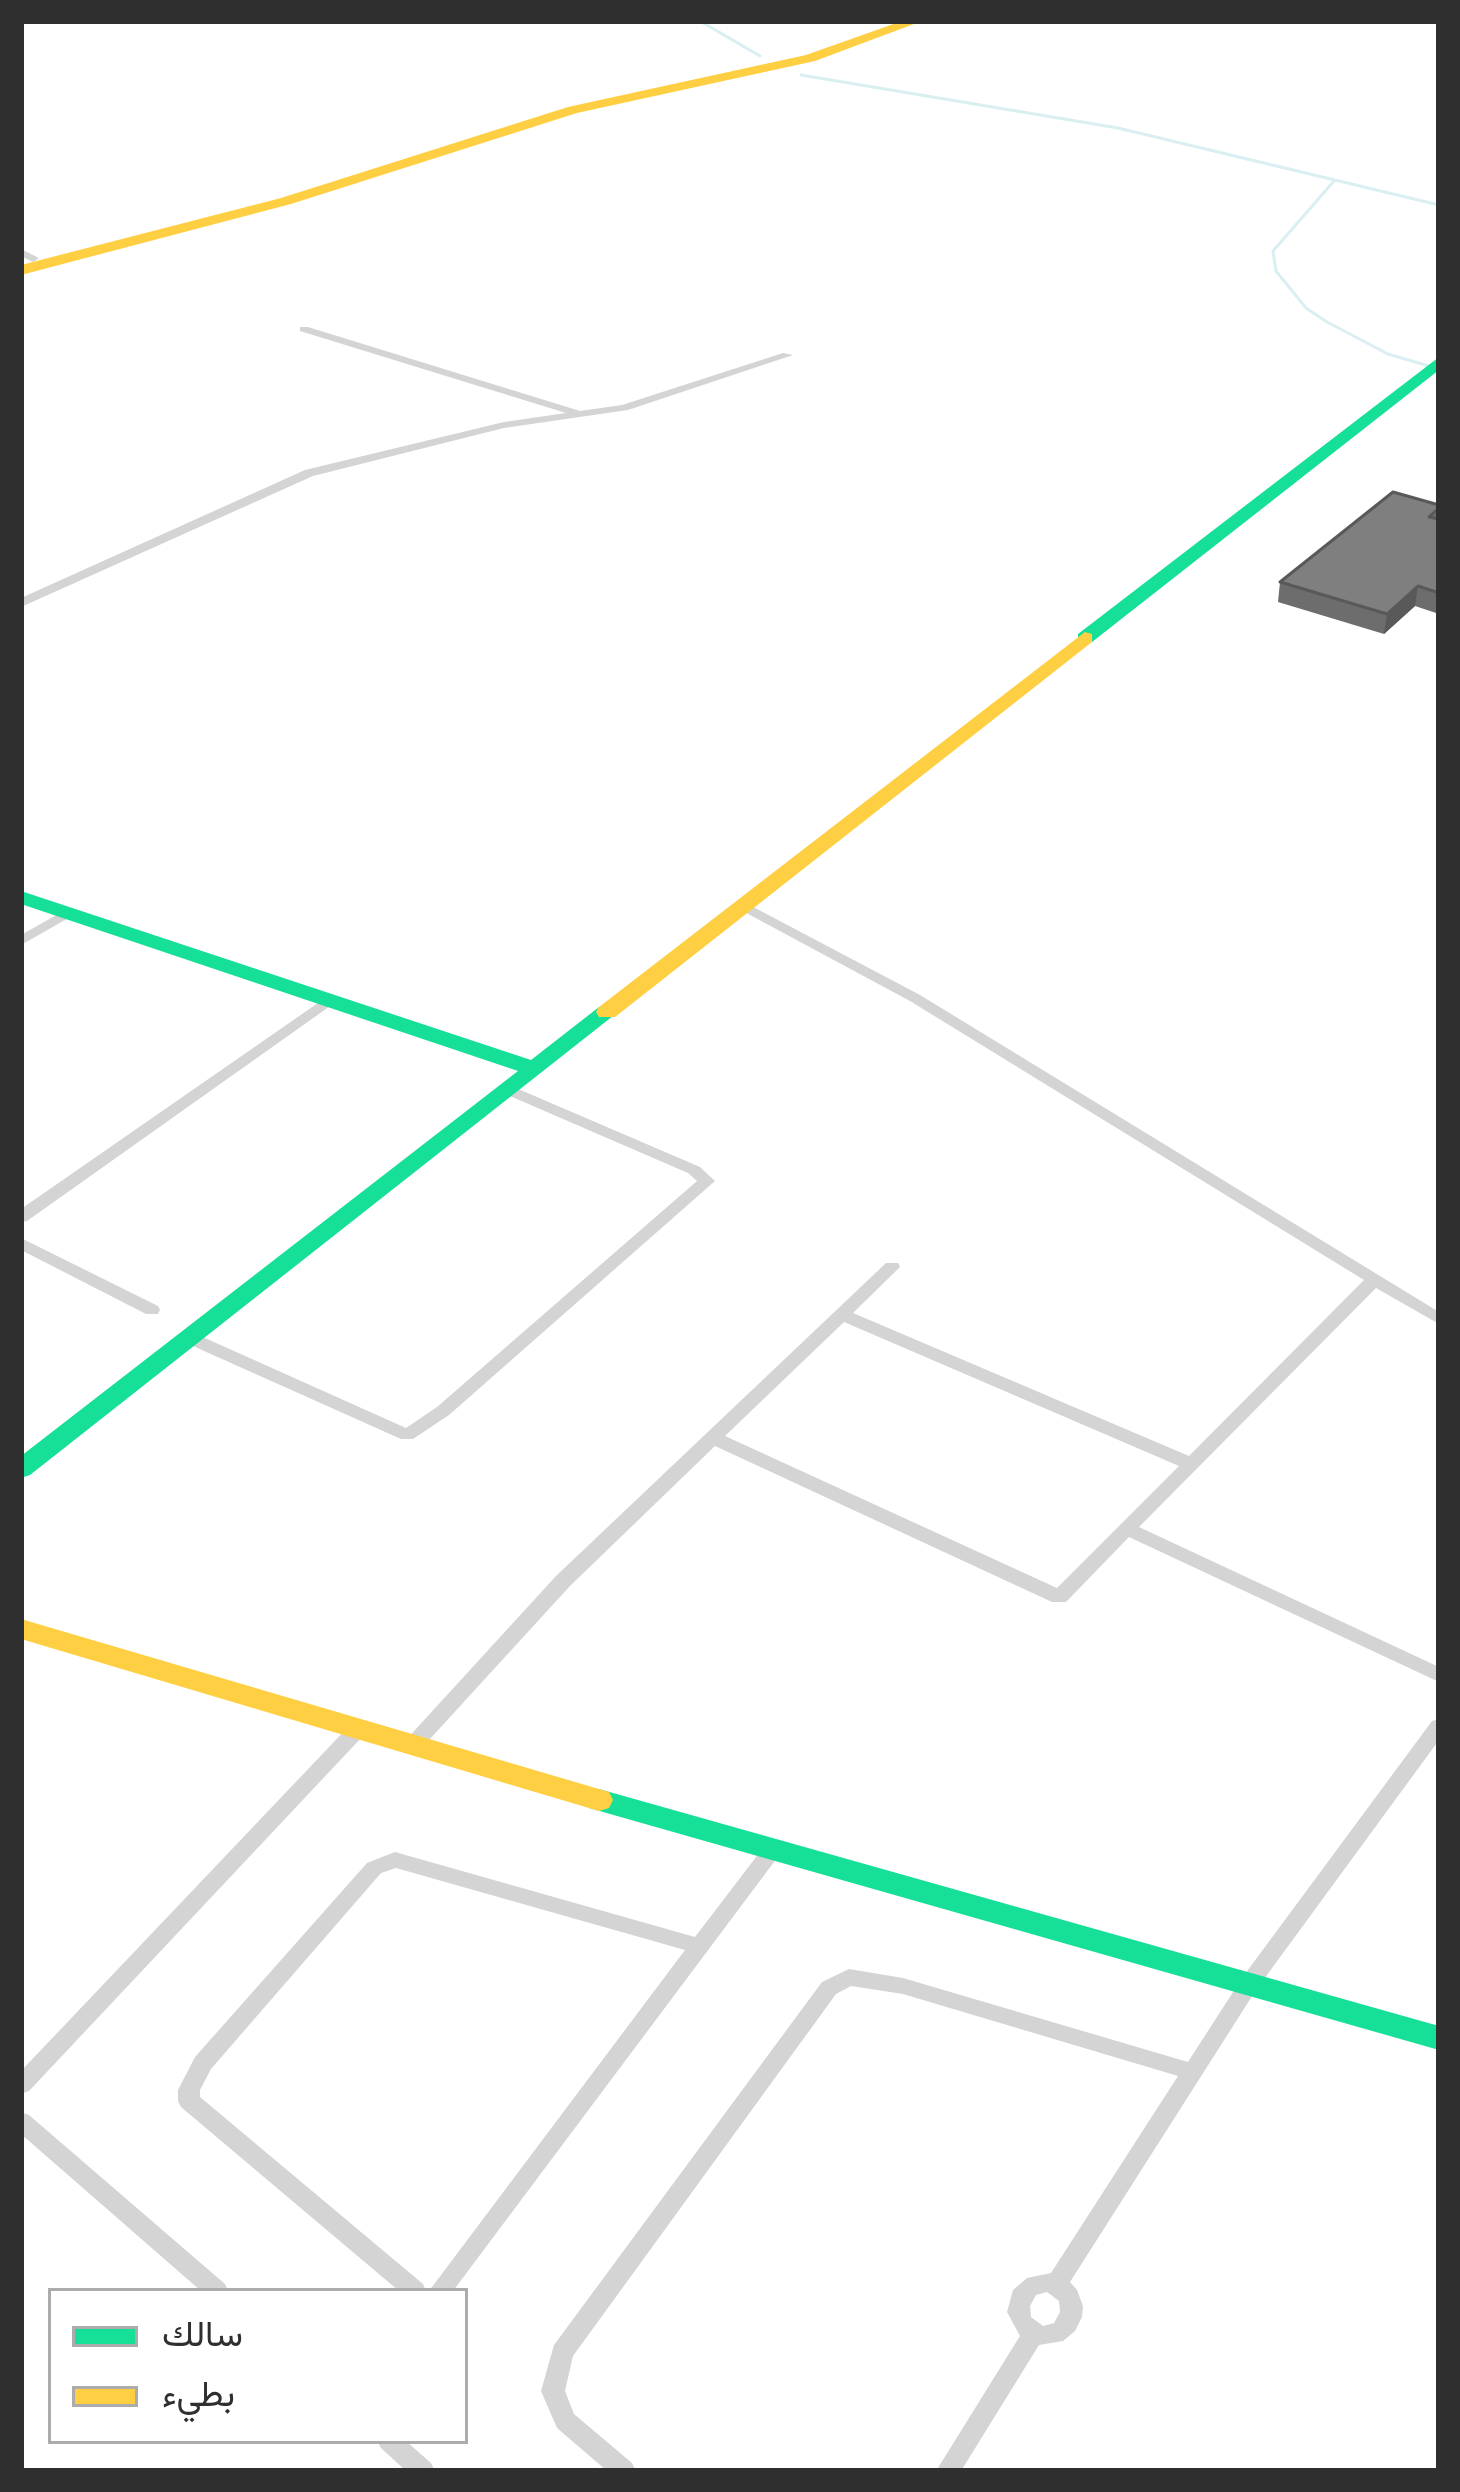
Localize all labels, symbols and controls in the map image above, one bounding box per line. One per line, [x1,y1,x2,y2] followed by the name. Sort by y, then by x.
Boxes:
[48,2288,468,2444] legend
[162,2307,243,2359] text: سالك
[162,2367,235,2419] text: بطيء

